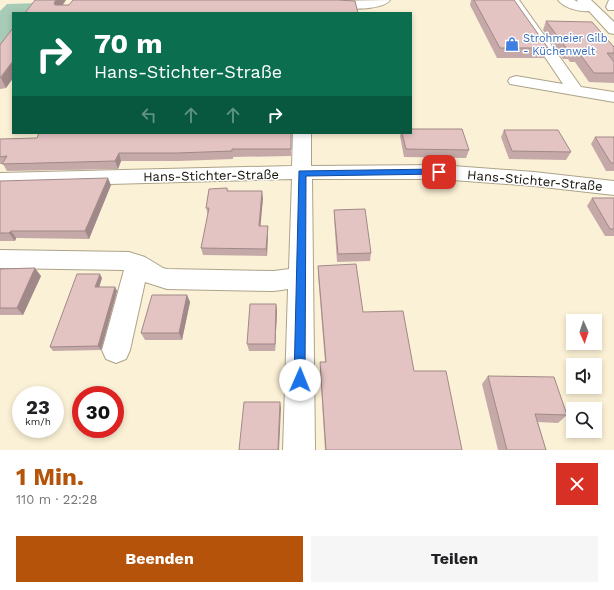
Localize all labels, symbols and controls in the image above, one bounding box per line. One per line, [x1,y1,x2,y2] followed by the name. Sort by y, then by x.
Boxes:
[94,27,163,60] text: 70 m
[28,28,80,80] icon: right
[523,32,608,58] place label: Strohmeier Gilb - Küchenwelt
[504,36,520,52] shop icon: Strohmeier Gilb - Küchenwelt
[94,61,282,82] text: Hans-Stichter-Straße
[138,104,160,126] icon: left
[180,104,202,126] icon: ahead
[222,104,244,126] icon: ahead
[264,104,286,126] icon: right
[422,155,456,189] pin
[428,161,450,183] icon: arrive
[143,167,279,184] street label: Hans-Stichter-Straße
[467,167,603,194] street label: Hans-Stichter-Straße
[566,314,602,350] north arrow
[566,314,602,438] map controls
[566,358,602,394] button: sound
[279,359,321,401] position arrow
[72,386,124,438] speed limit sign: 30
[26,395,50,419] text: 23
[566,402,602,438] button: search
[25,416,51,427] text: km/h
[16,463,84,491] text: 1 Min.
[556,463,598,505] button: close
[16,492,97,507] text: 110 m · 22:28
[16,536,303,582] button: Beenden
[311,536,598,582] button: Teilen

